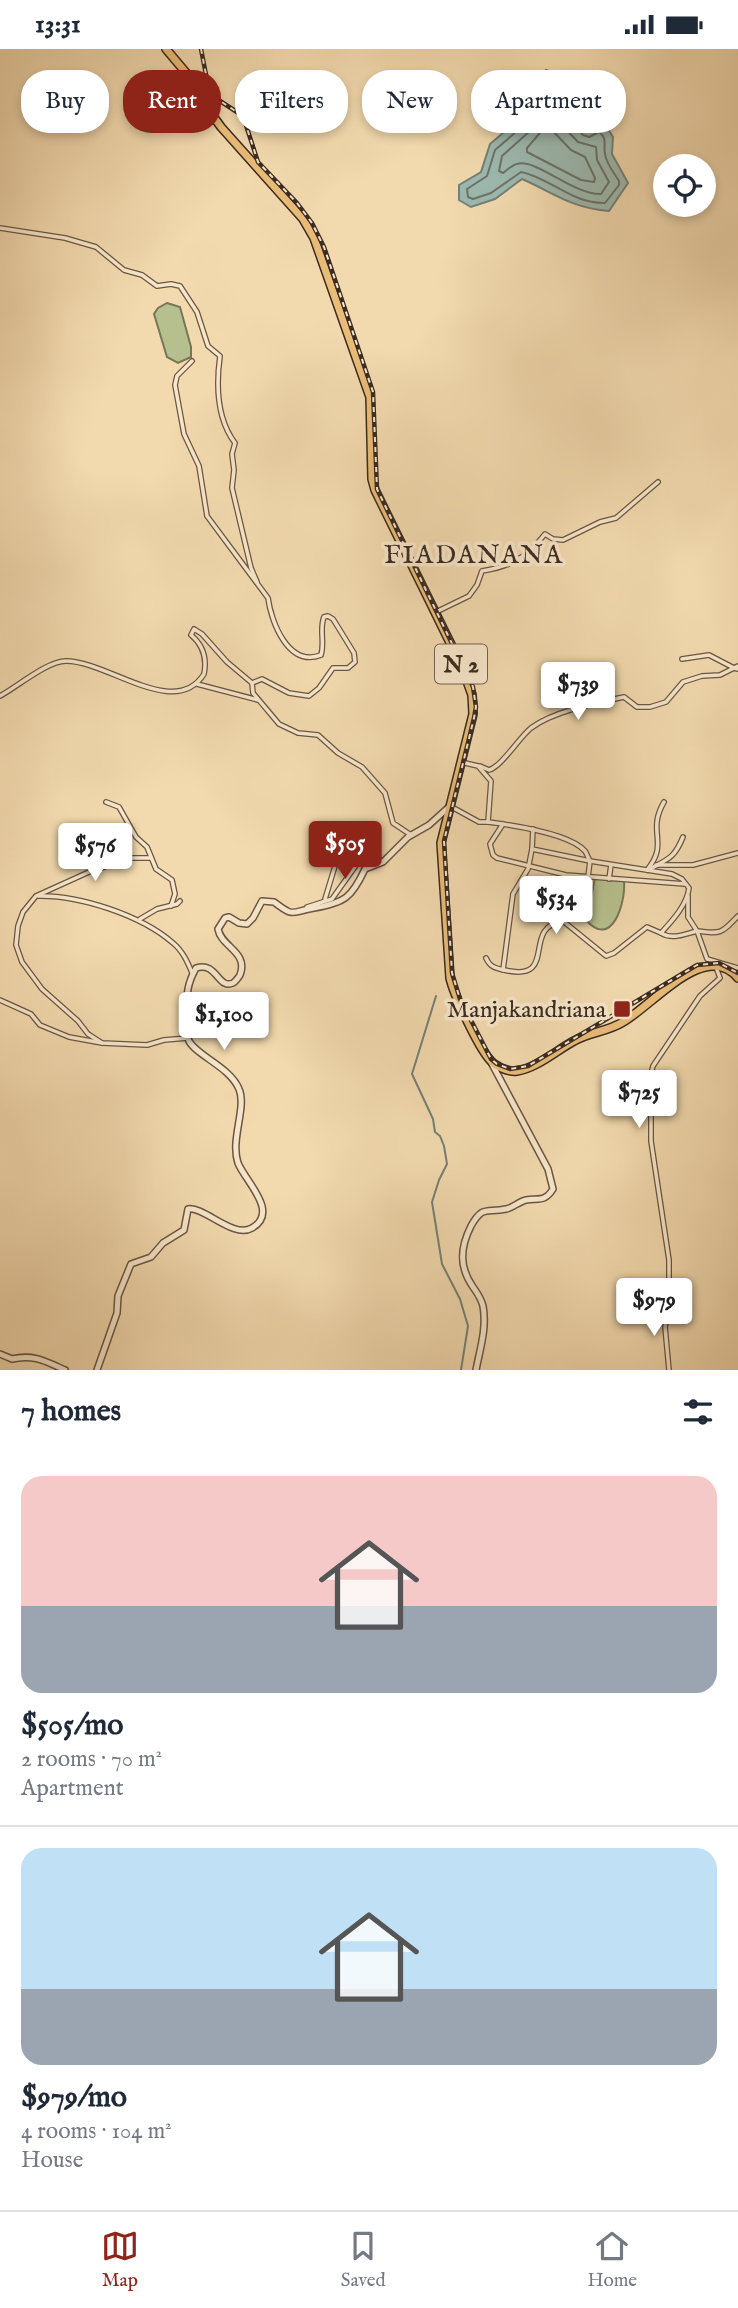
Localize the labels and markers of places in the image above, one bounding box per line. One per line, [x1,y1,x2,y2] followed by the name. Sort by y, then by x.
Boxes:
[537,663,619,722] pin: $739
[304,821,386,881] pin: $505
[54,823,136,883] pin: $576
[515,877,597,936] pin: $534
[167,993,281,1052] pin: $1,100
[447,995,607,1026] place label: Manjakandriana
[612,999,632,1019] marker: Manjakandriana
[598,1070,680,1130] pin: $725
[613,1279,695,1338] pin: $979

